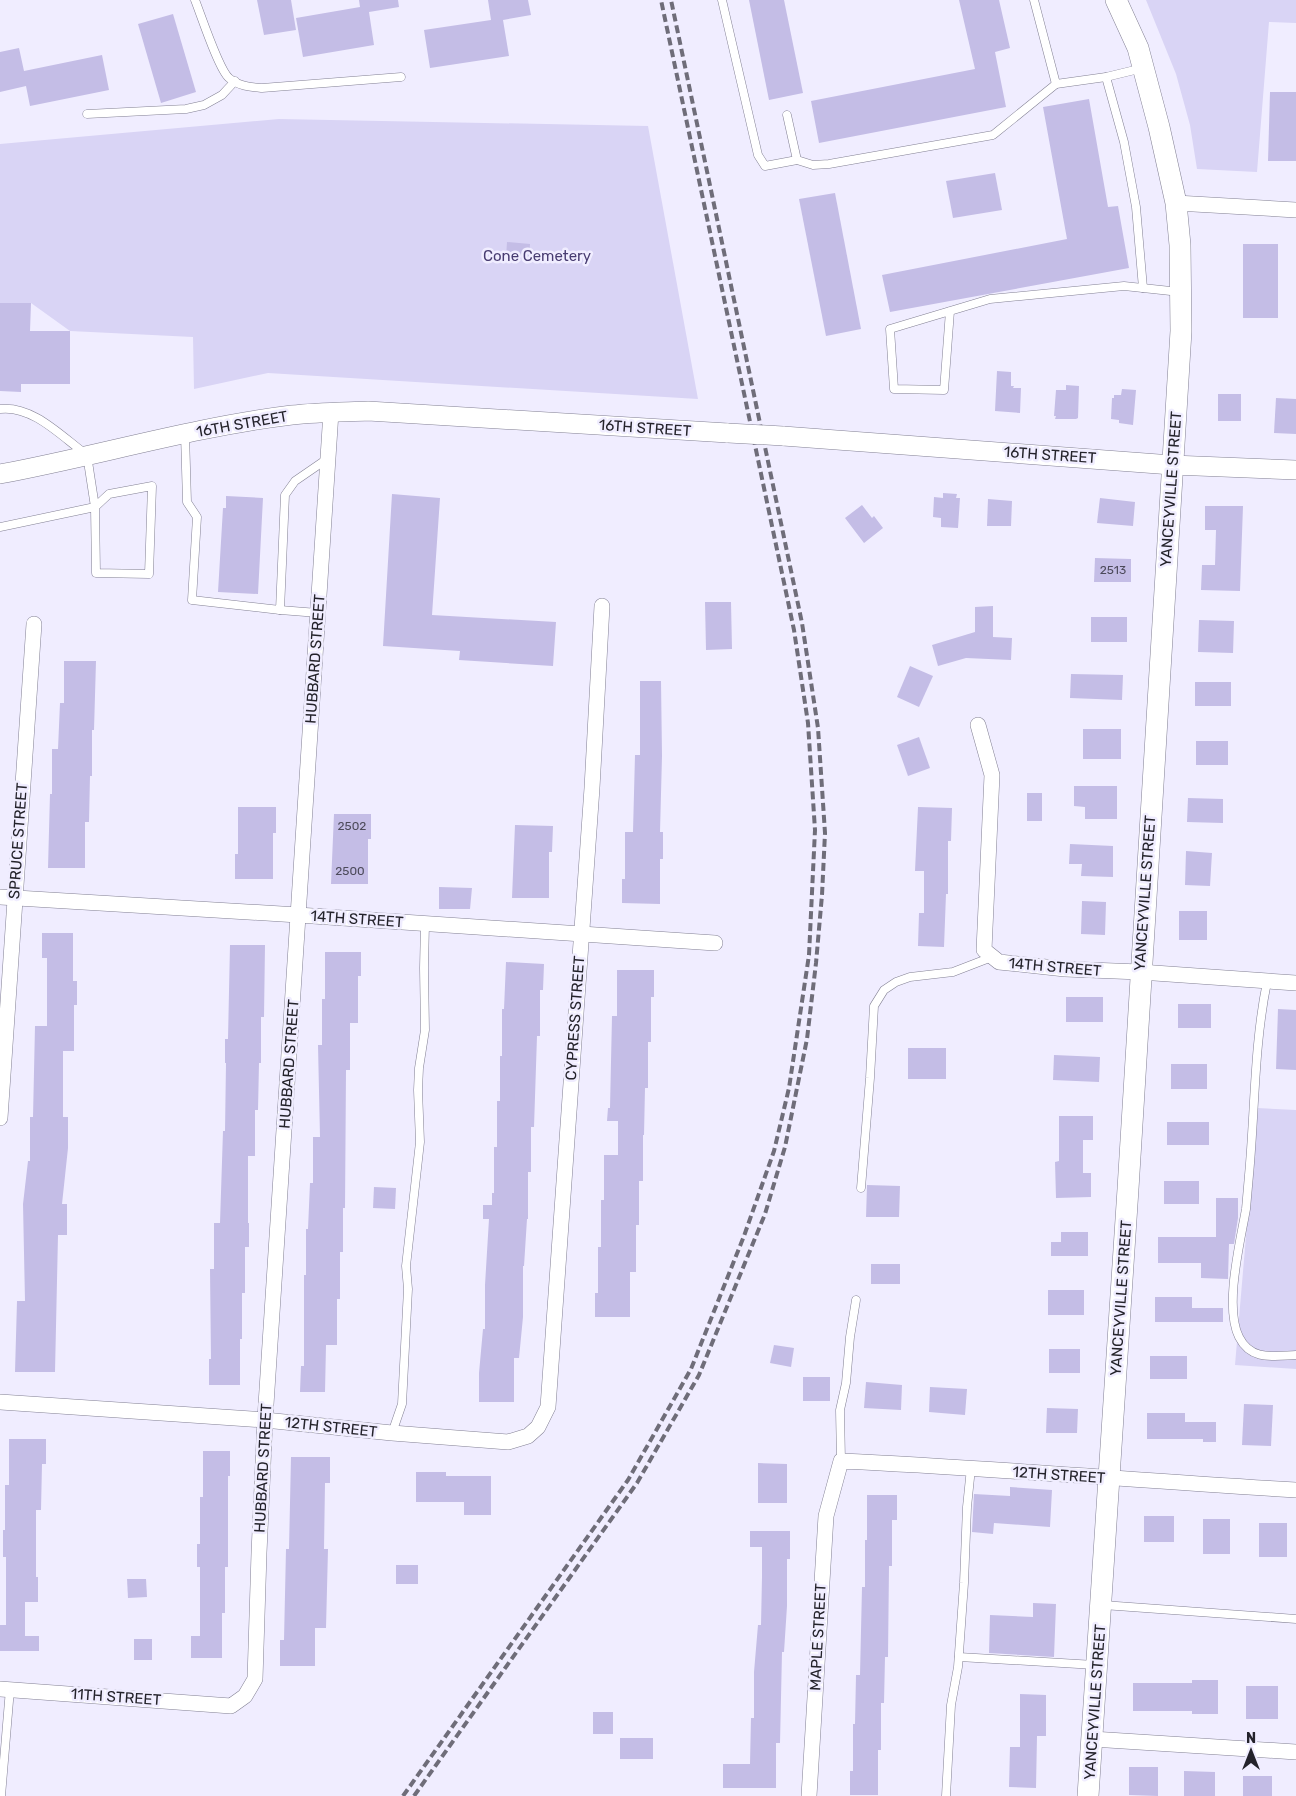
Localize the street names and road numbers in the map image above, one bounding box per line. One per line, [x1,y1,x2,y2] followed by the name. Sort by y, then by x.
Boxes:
[195,407,289,441] street label: 16TH STREET
[1157,410,1185,567] street label: YANCEYVILLE STREET
[598,416,692,440] street label: 16TH STREET
[1003,443,1097,467] street label: 16TH STREET
[302,593,329,724] street label: HUBBARD STREET
[5,782,31,900] street label: SPRUCE STREET
[1131,814,1159,971] street label: YANCEYVILLE STREET
[310,907,404,931] street label: 14TH STREET
[1008,954,1102,980] street label: 14TH STREET
[562,955,588,1081] street label: CYPRESS STREET
[276,998,303,1129] street label: HUBBARD STREET
[1107,1219,1135,1376] street label: YANCEYVILLE STREET
[251,1402,275,1533] street label: HUBBARD STREET
[284,1413,378,1441] street label: 12TH STREET
[1012,1463,1106,1487] street label: 12TH STREET
[806,1583,830,1691] street label: MAPLE STREET
[1081,1623,1109,1780] street label: YANCEYVILLE STREET
[70,1685,162,1709] street label: 11TH STREET

